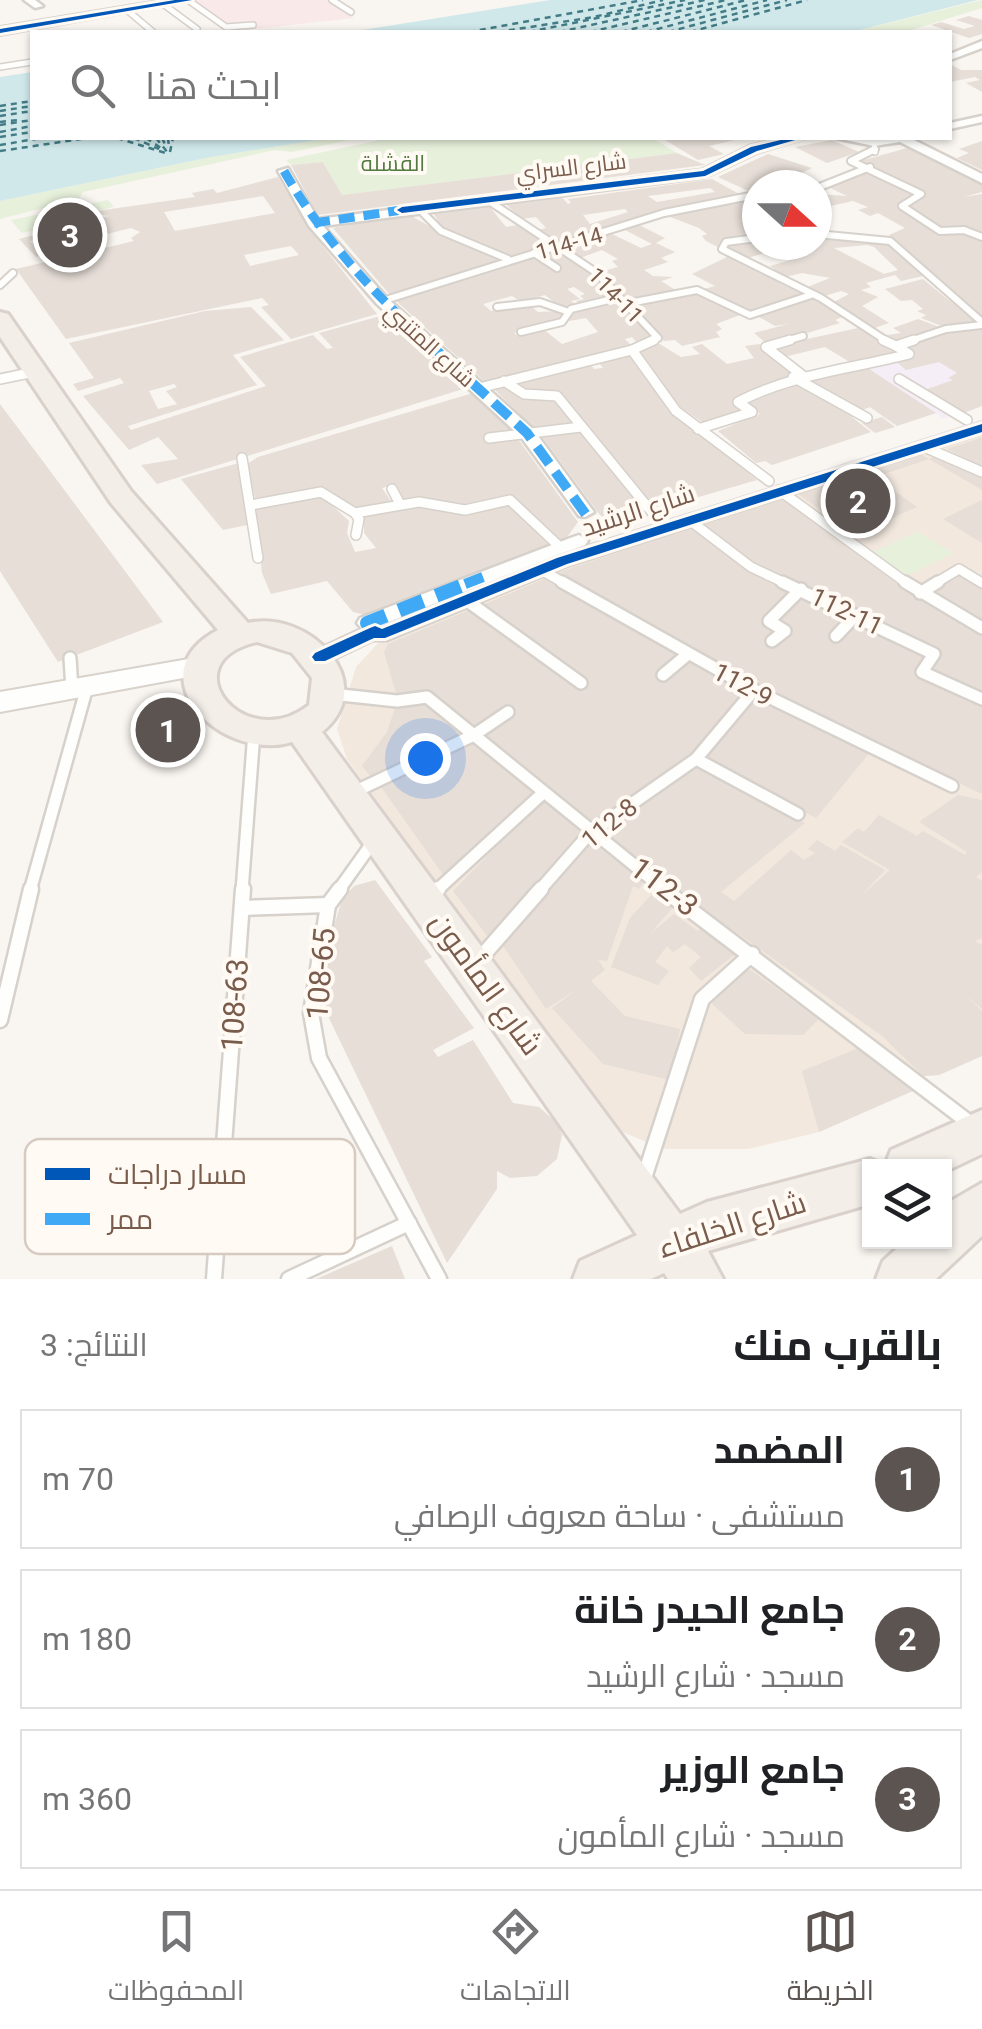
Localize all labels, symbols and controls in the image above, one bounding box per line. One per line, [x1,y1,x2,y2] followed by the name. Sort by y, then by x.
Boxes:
[30,30,952,140] search box
[65,58,120,113] icon: search
[145,64,281,108] text: ابحث هنا
[515,148,628,191] street label: شارع السراي
[361,151,425,176] park label: القشلة
[742,170,832,260] north arrow
[38,198,102,272] pin: 3
[533,222,605,265] street label: 114-14
[583,262,648,328] street label: 114-11
[377,299,480,395] street label: شارع المتنبي
[826,464,890,538] pin: 2
[578,479,699,544] street label: شارع الرشيد
[806,582,888,641] street label: 112-11
[708,657,777,712] street label: 112-9
[136,692,200,768] pin: 1
[400,733,451,784] your location
[576,792,643,855] street label: 112-8
[624,850,705,923] street label: 112-3
[421,905,551,1064] street label: شارع المأمون
[299,926,342,1022] street label: 108-65
[214,958,255,1052] street label: 108-63
[25,1139,355,1254] legend
[108,1158,247,1191] text: مسار دراجات
[862,1159,952,1249] map controls
[862,1159,952,1249] button: layers
[653,1184,811,1268] street label: شارع الخلفاء
[106,1203,153,1236] text: ممر
[733,1321,942,1370] text: بالقرب منك
[40,1326,148,1364] text: النتائج: 3
[714,1428,845,1472] text: المضمد
[42,1460,114,1498] text: 70 m
[898,1460,917,1498] text: 1
[394,1497,845,1535] text: مستشفى · ساحة معروف الرصافي
[574,1588,845,1632] text: جامع الحيدر خانة
[42,1620,132,1658] text: 180 m
[898,1620,917,1658] text: 2
[586,1657,845,1695] text: مسجد · شارع الرشيد
[661,1748,845,1792] text: جامع الوزير
[42,1780,132,1818] text: 360 m
[898,1780,917,1818] text: 3
[558,1817,845,1855] text: مسجد · شارع المأمون
[108,1904,244,2016] tab: المحفوظات
[460,1904,571,2016] tab: الاتجاهات
[787,1904,874,2016] tab: الخريطة

